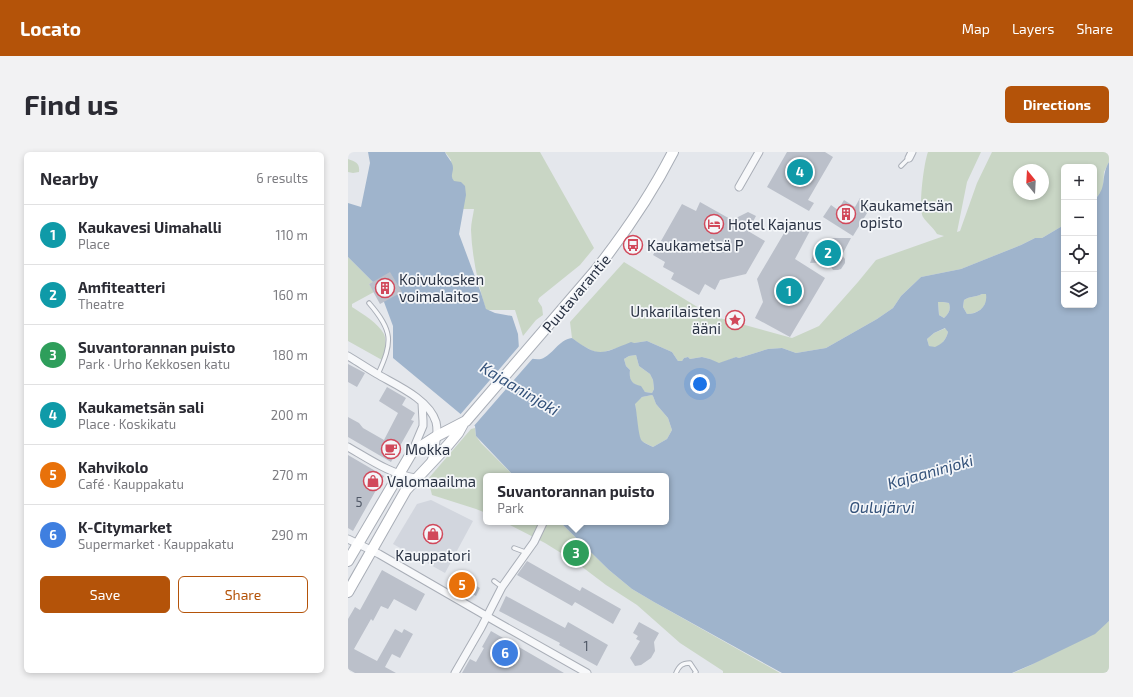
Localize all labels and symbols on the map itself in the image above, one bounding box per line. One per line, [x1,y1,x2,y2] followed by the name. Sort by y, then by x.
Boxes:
[787,157,813,187] pin: 4
[1013,164,1049,200] north arrow
[860,196,953,231] place label: Kaukametsän opisto
[835,203,857,225] building icon: Kaukametsän opisto
[703,213,725,235] hotel icon: Hotel Kajanus
[728,215,822,234] place label: Hotel Kajanus
[622,234,644,256] bus stop icon: Kaukametsä P
[647,236,744,254] place label: Kaukametsä P
[815,238,841,268] pin: 2
[538,250,614,336] street label: Puutavarantie
[399,270,484,305] place label: Koivukosken voimalaitos
[776,276,802,306] pin: 1
[374,277,396,299] building icon: Koivukosken voimalaitos
[630,302,721,337] place label: Unkarilaisten ääni
[724,309,746,331] place icon: Unkarilaisten ääni
[477,357,563,420] water label: Kajaaninjoki
[690,374,710,394] your location
[380,438,402,460] cafe icon: Mokka
[405,440,450,458] place label: Mokka
[885,450,975,493] water label: Kajaaninjoki
[362,470,384,492] shop icon: Valomaailma
[387,472,476,490] place label: Valomaailma
[356,494,363,510] house number: 5
[849,497,915,517] water label: Oulujärvi
[422,523,444,545] shop icon: Kauppatori
[563,538,589,568] pin: 3
[395,546,471,564] place label: Kauppatori
[449,570,475,600] pin: 5
[492,638,518,668] pin: 6
[583,638,589,654] house number: 1

